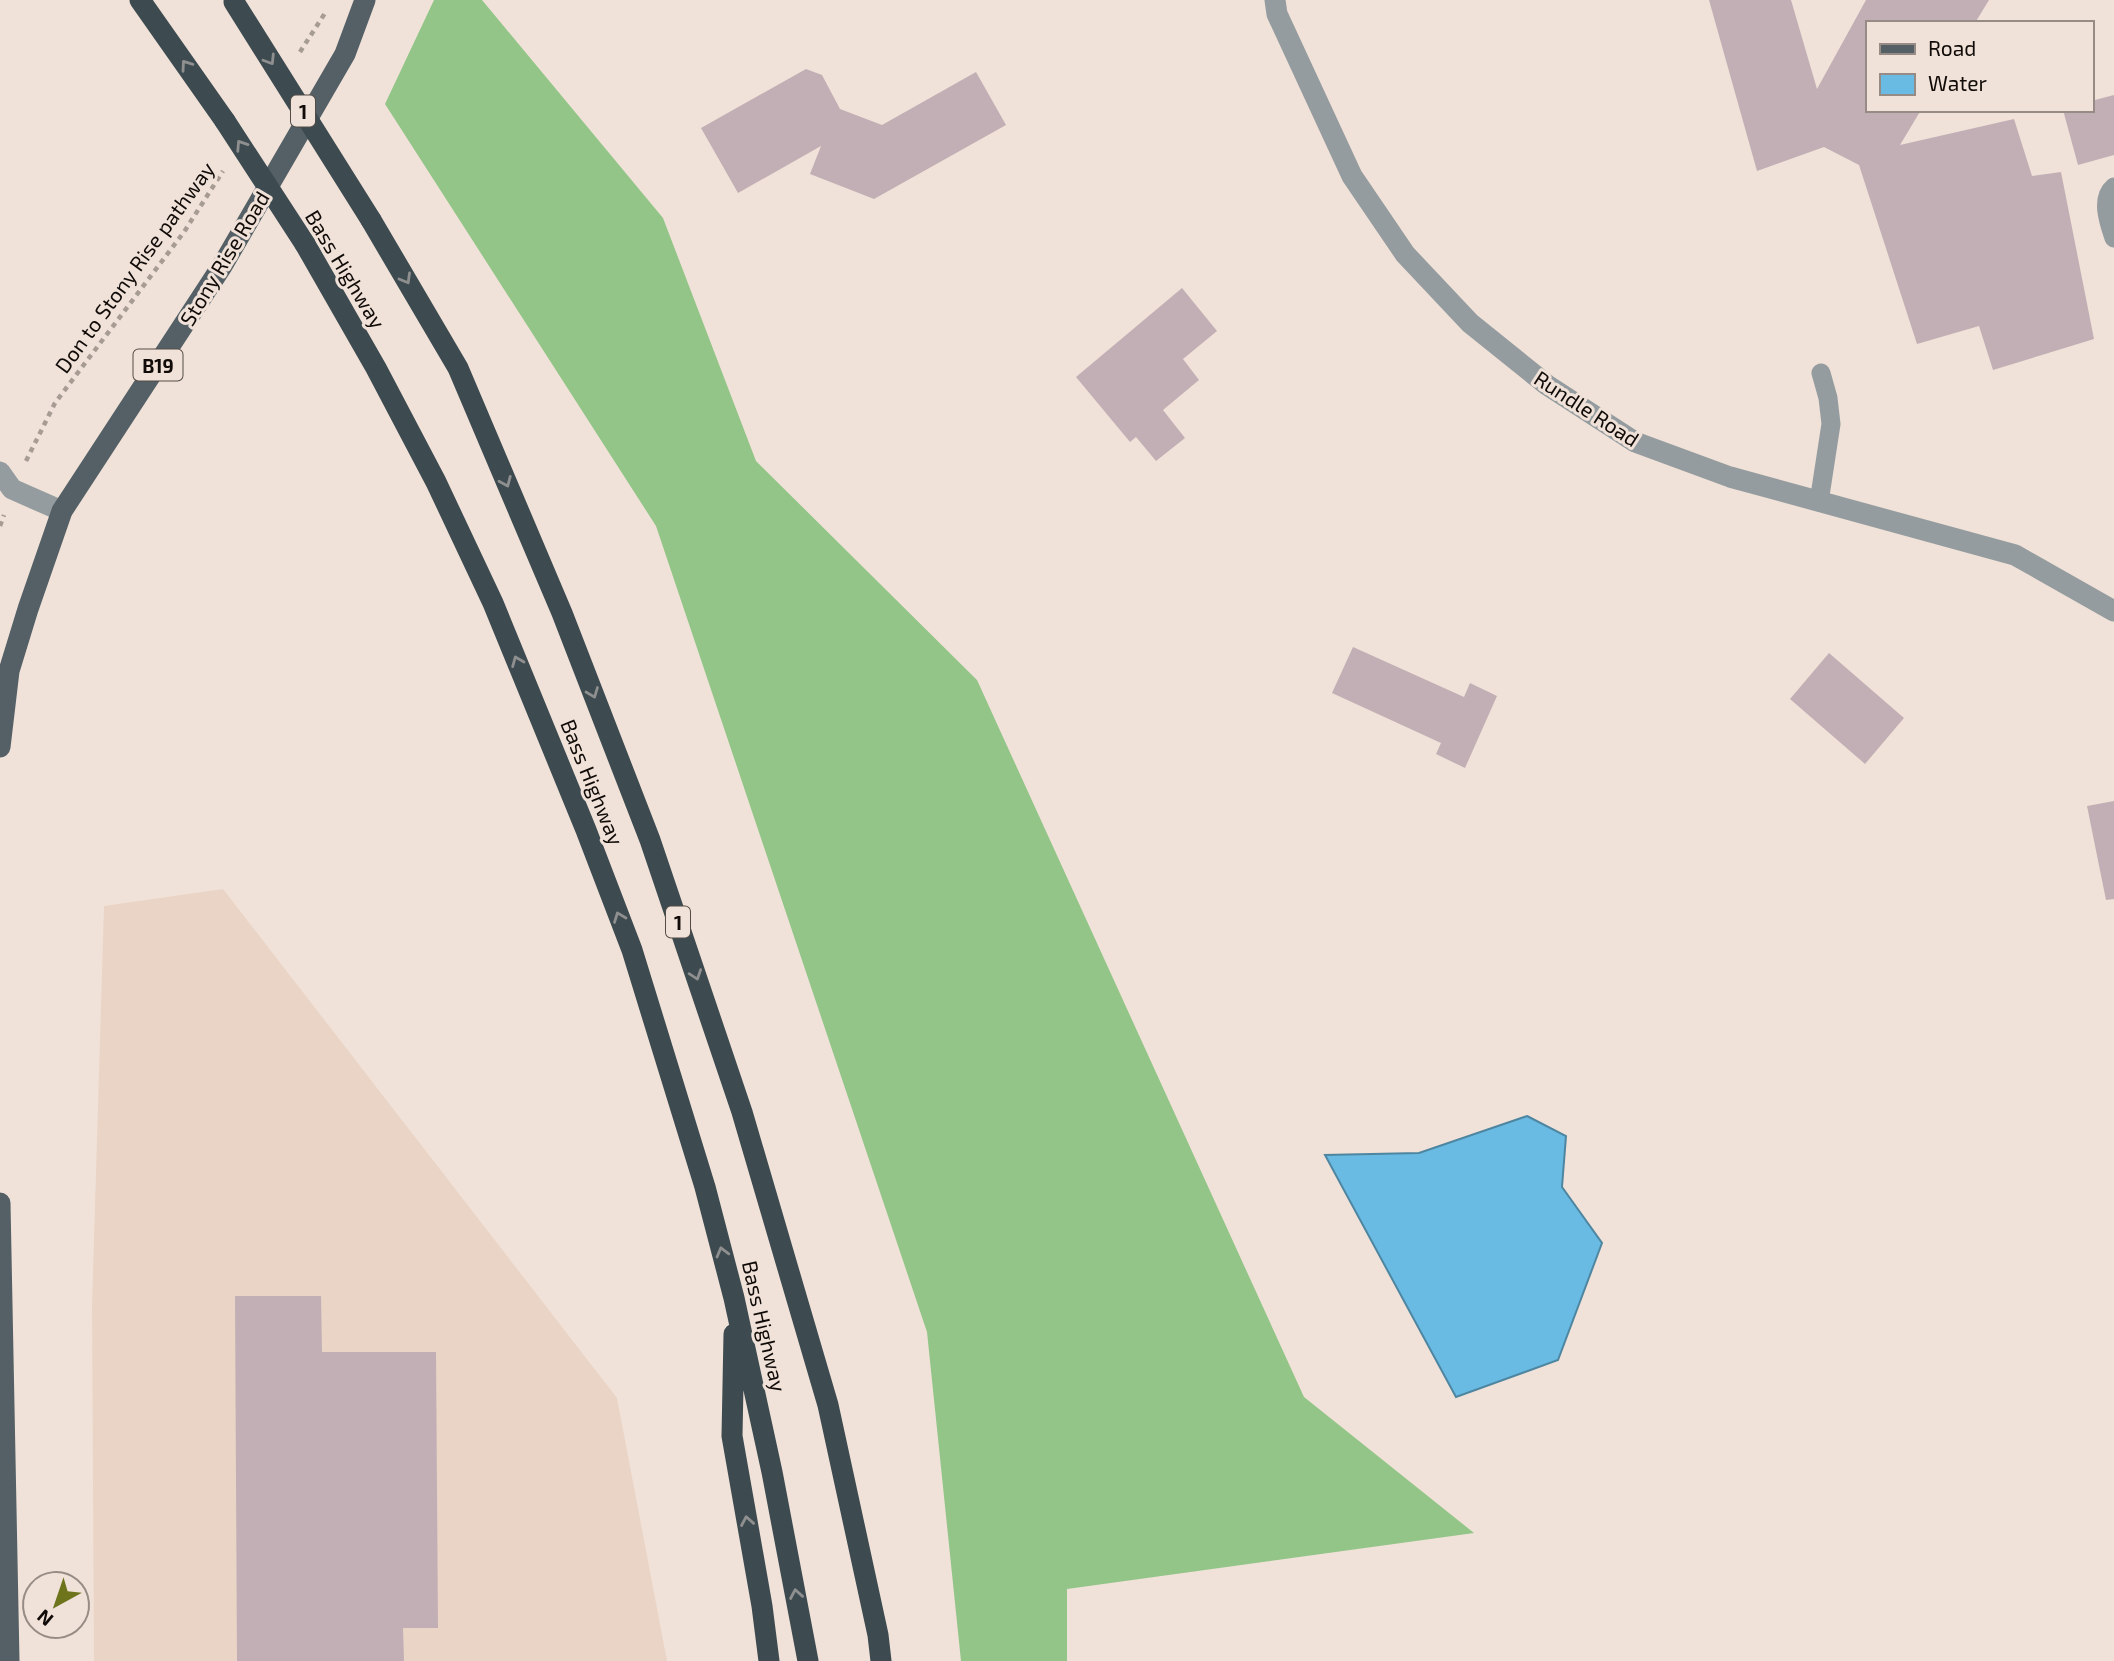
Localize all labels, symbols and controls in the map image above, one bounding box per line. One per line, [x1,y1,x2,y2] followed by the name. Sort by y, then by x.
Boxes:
[1866,21,2093,112] legend
[1928,35,1976,60] text: Road
[262,52,275,65] one-way arrow
[182,60,194,73] one-way arrow
[1928,70,1987,95] text: Water
[291,96,315,127] road number: 1
[236,140,249,153] one-way arrow
[49,157,219,377] street label: Don to Stony Rise pathway
[174,186,274,330] street label: Stony Rise Road
[301,205,391,333] street label: Bass Highway
[397,271,410,284] one-way arrow
[134,350,182,380] road number: B19
[1530,365,1644,451] street label: Rundle Road
[498,475,512,488] one-way arrow
[511,655,525,667] one-way arrow
[584,686,598,698] one-way arrow
[556,715,630,849] street label: Bass Highway
[666,906,690,938] road number: 1
[614,912,628,924] one-way arrow
[688,969,702,981] one-way arrow
[716,1246,730,1258] one-way arrow
[738,1258,792,1394] street label: Bass Highway
[740,1515,755,1527] one-way arrow
[21,1570,91,1640] north arrow
[789,1588,804,1600] one-way arrow
[32,1605,57,1632] text: N

